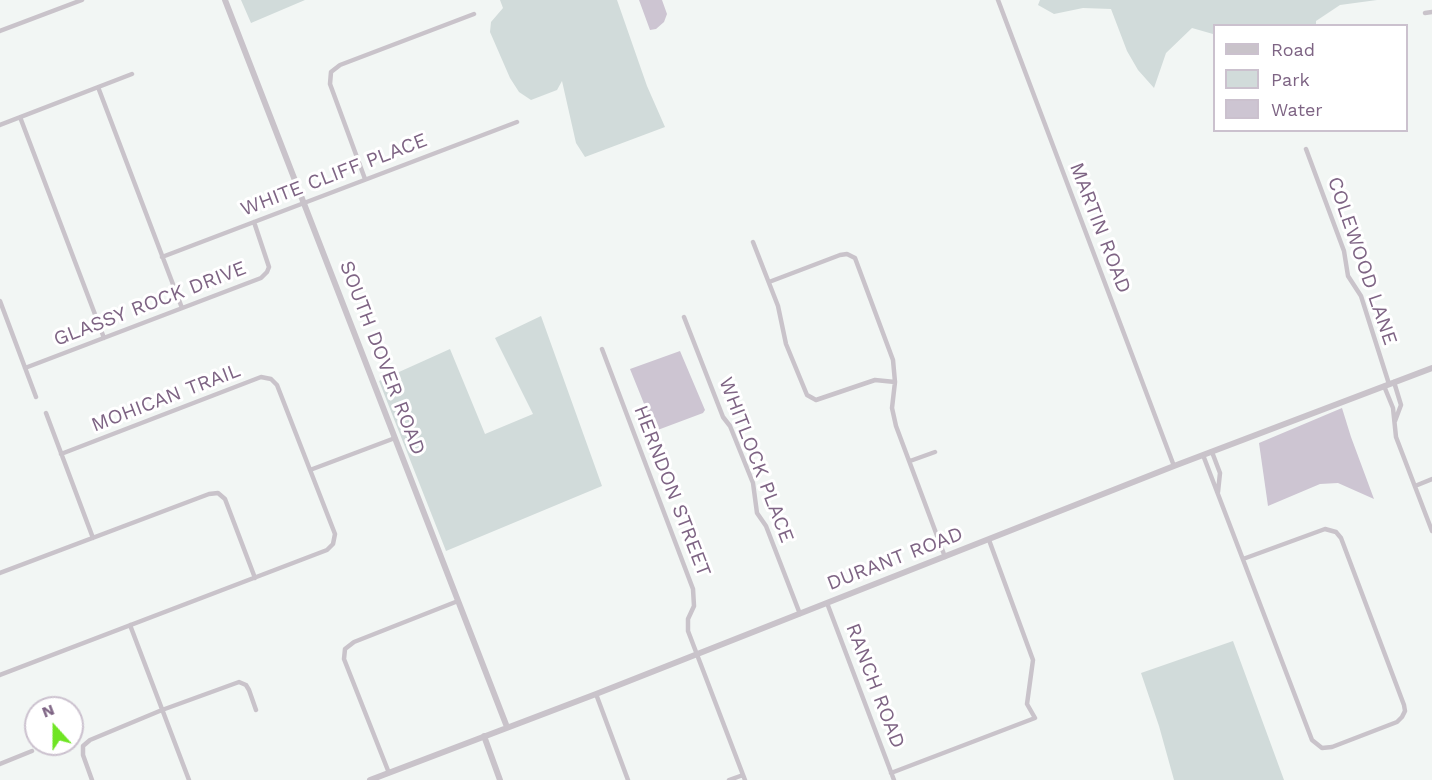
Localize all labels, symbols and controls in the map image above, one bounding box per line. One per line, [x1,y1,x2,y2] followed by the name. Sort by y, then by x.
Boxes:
[1213,24,1408,132] legend
[1271,39,1315,60] text: Road
[1271,69,1310,90] text: Park
[1271,99,1323,120] text: Water
[237,128,431,222] street label: WHITE CLIFF PLACE
[1064,159,1136,297] street label: MARTIN ROAD
[1322,174,1402,348] street label: COLEWOOD LANE
[50,256,250,352] street label: GLASSY ROCK DRIVE
[334,258,430,458] street label: SOUTH DOVER ROAD
[88,359,244,437] street label: MOHICAN TRAIL
[713,374,799,546] street label: WHITLOCK PLACE
[628,402,716,580] street label: HERNDON STREET
[823,522,967,596] street label: DURANT ROAD
[840,620,910,752] street label: RANCH ROAD
[24,696,84,756] north arrow
[39,700,57,722] text: N

